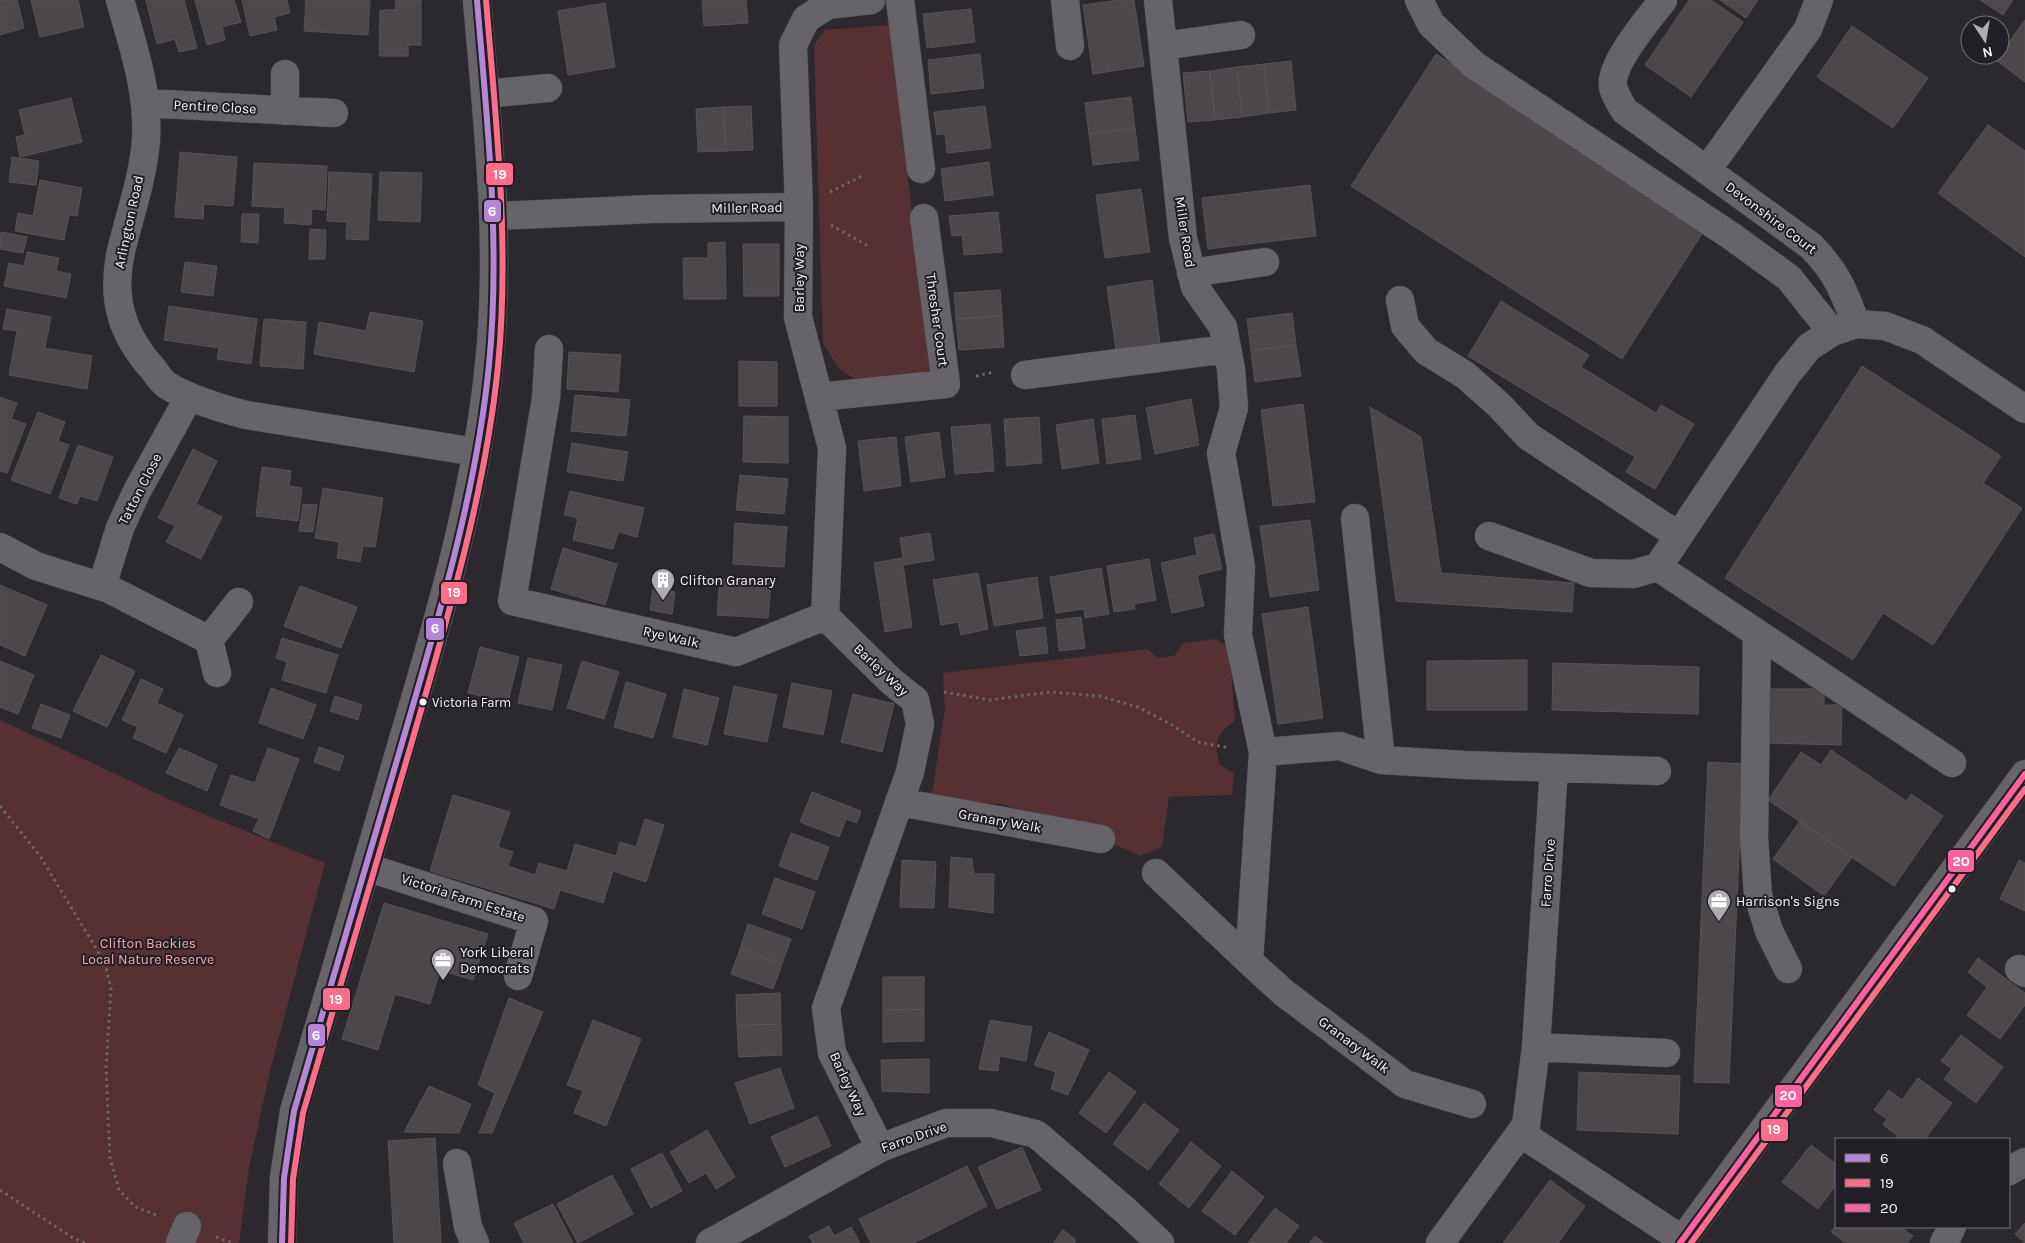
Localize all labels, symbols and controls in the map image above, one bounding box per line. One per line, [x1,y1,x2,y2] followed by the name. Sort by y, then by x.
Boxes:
[1960,15,2010,65] north arrow
[1981,43,1994,62] text: N
[173,96,257,118] street label: Pentire Close
[485,162,514,186] line badge: 19
[493,166,507,183] text: 19
[111,174,147,270] street label: Arlington Road
[1722,178,1820,258] street label: Devonshire Court
[1171,195,1199,269] street label: Miller Road
[483,199,502,223] line badge: 6
[711,199,783,217] street label: Miller Road
[488,203,496,220] text: 6
[791,243,808,312] street label: Barley Way
[922,272,952,368] street label: Thresher Court
[115,450,165,528] street label: Tatton Close
[650,567,676,601] building icon: Clifton Granary
[680,572,776,589] place label: Clifton Granary
[440,581,468,605] line badge: 19
[447,584,461,601] text: 19
[425,617,445,641] line badge: 6
[431,620,439,637] text: 6
[641,622,701,652] street label: Rye Walk
[850,640,912,700] street label: Barley Way
[432,695,511,710] place label: Victoria Farm
[418,697,428,707] marker: Victoria Farm
[957,805,1043,837] street label: Granary Walk
[1537,838,1559,908] street label: Farro Drive
[1947,849,1975,873] line badge: 20
[1952,853,1970,870] text: 20
[399,870,527,926] street label: Victoria Farm Estate
[1947,884,1957,894] unlabelled marker
[1706,888,1732,922] office icon: Harrison's Signs
[1736,893,1840,910] place label: Harrison's Signs
[82,935,214,968] park label: Clifton Backies Local Nature Reserve
[460,944,534,977] place label: York Liberal Democrats
[430,947,456,981] office icon: York Liberal Democrats
[322,987,351,1011] line badge: 19
[329,991,343,1008] text: 19
[1315,1013,1393,1077] street label: Granary Walk
[307,1023,326,1047] line badge: 6
[312,1027,320,1044] text: 6
[826,1049,870,1119] street label: Barley Way
[1774,1084,1803,1108] line badge: 20
[1779,1087,1797,1104] text: 20
[879,1118,949,1156] street label: Farro Drive
[1760,1118,1789,1142] line badge: 19
[1767,1121,1781,1138] text: 19
[1835,1138,2010,1228] legend
[1880,1149,1889,1167] text: 6
[1880,1174,1894,1192] text: 19
[1880,1199,1898,1217] text: 20

